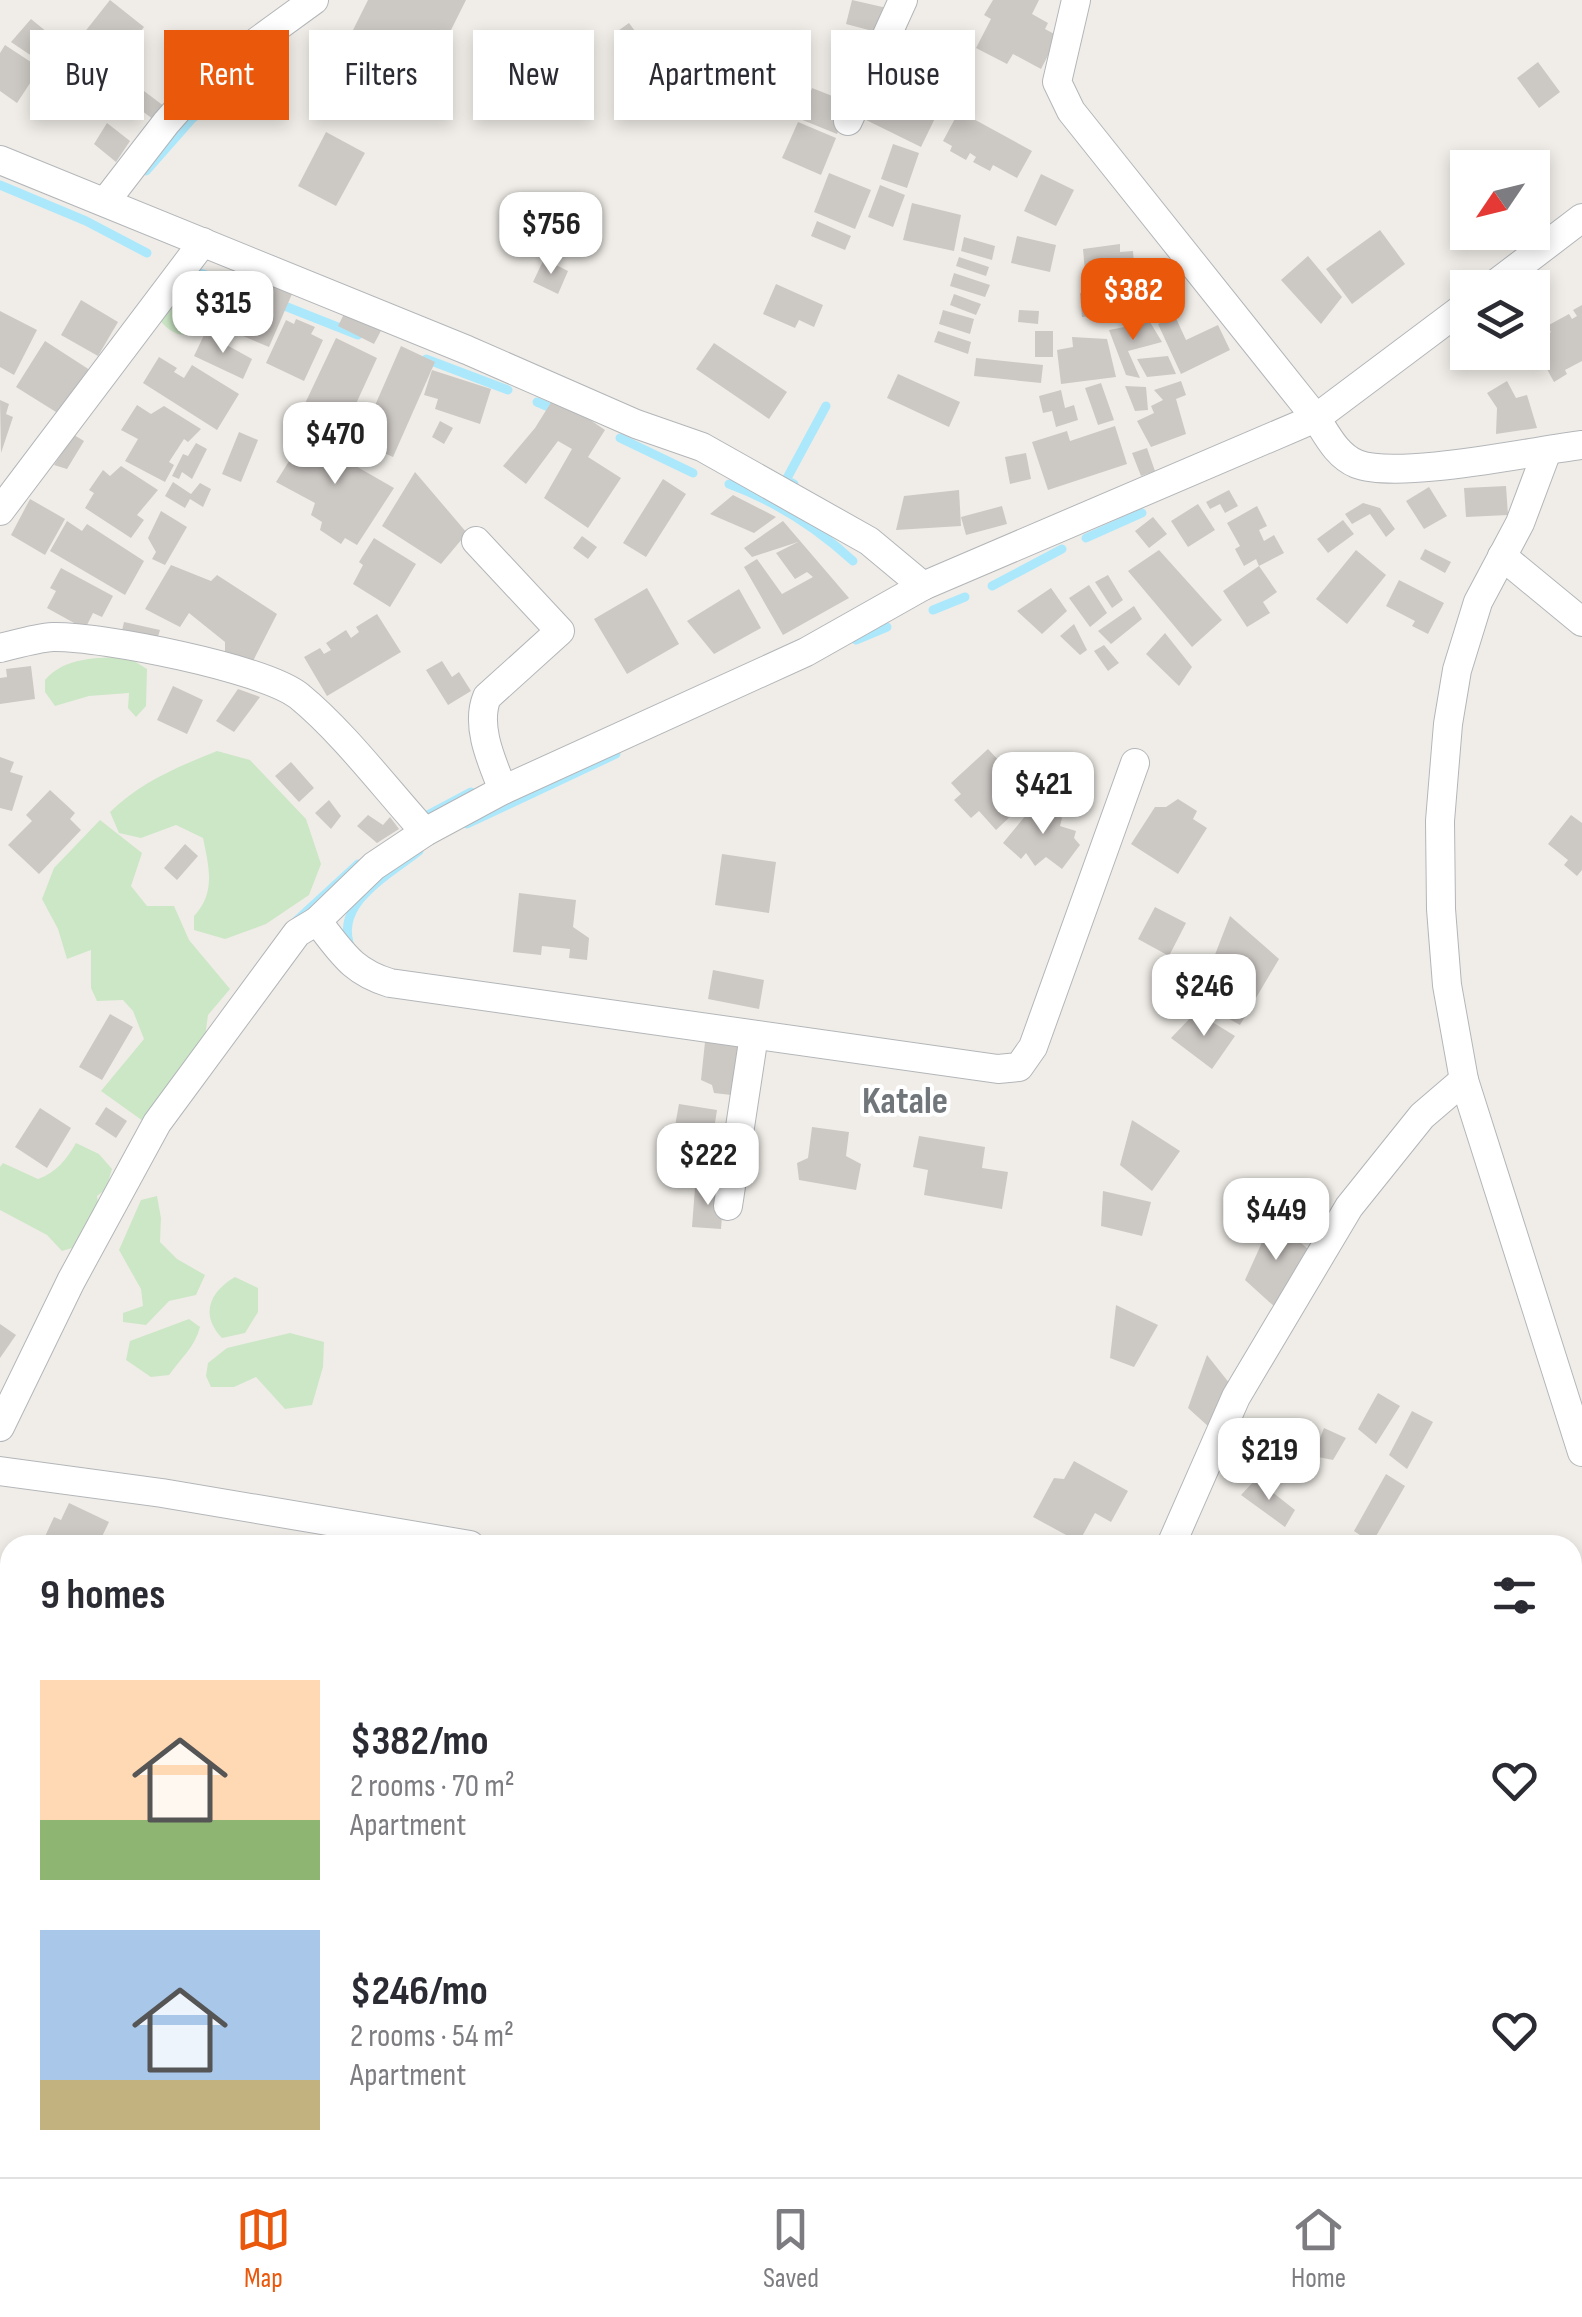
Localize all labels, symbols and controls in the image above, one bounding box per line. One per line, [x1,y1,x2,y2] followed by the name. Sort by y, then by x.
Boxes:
[30,30,144,120] chip: Buy
[164,30,289,120] chip: Rent
[309,30,453,120] chip: Filters
[473,30,594,120] chip: New
[614,30,811,120] chip: Apartment
[831,30,975,120] chip: House
[1450,150,1550,250] north arrow
[1450,150,1550,370] map controls
[492,192,610,277] pin: $756
[521,205,581,244] text: $756
[1074,258,1192,343] pin: $382
[1450,270,1550,370] button: layers
[164,271,282,356] pin: $315
[1103,271,1163,310] text: $382
[194,284,252,323] text: $315
[276,402,394,487] pin: $470
[305,415,365,454] text: $470
[984,752,1102,837] pin: $421
[1014,765,1072,804] text: $421
[1145,954,1263,1039] pin: $246
[1174,967,1234,1006] text: $246
[862,1079,948,1124] district label: Katale
[649,1123,767,1208] pin: $222
[679,1136,737,1175] text: $222
[1217,1178,1335,1263] pin: $449
[1245,1191,1307,1230] text: $449
[1210,1418,1328,1503] pin: $219
[1240,1431,1298,1470] text: $219
[1487,1568,1542,1623] icon: filters
[40,1570,165,1621] text: 9 homes
[350,1716,489,1767] text: $382/mo
[120,1720,240,1840] icon: home
[1487,1753,1542,1808] icon: heart
[350,1767,515,1806] text: 2 rooms · 70 m²
[350,1806,466,1845] text: Apartment
[350,1966,488,2017] text: $246/mo
[120,1970,240,2090] icon: home
[1487,2003,1542,2058] icon: heart
[350,2017,514,2056] text: 2 rooms · 54 m²
[350,2056,466,2095] text: Apartment
[236,2202,291,2295] tab: Map
[763,2202,819,2295] tab: Saved
[1291,2202,1346,2295] tab: Home

